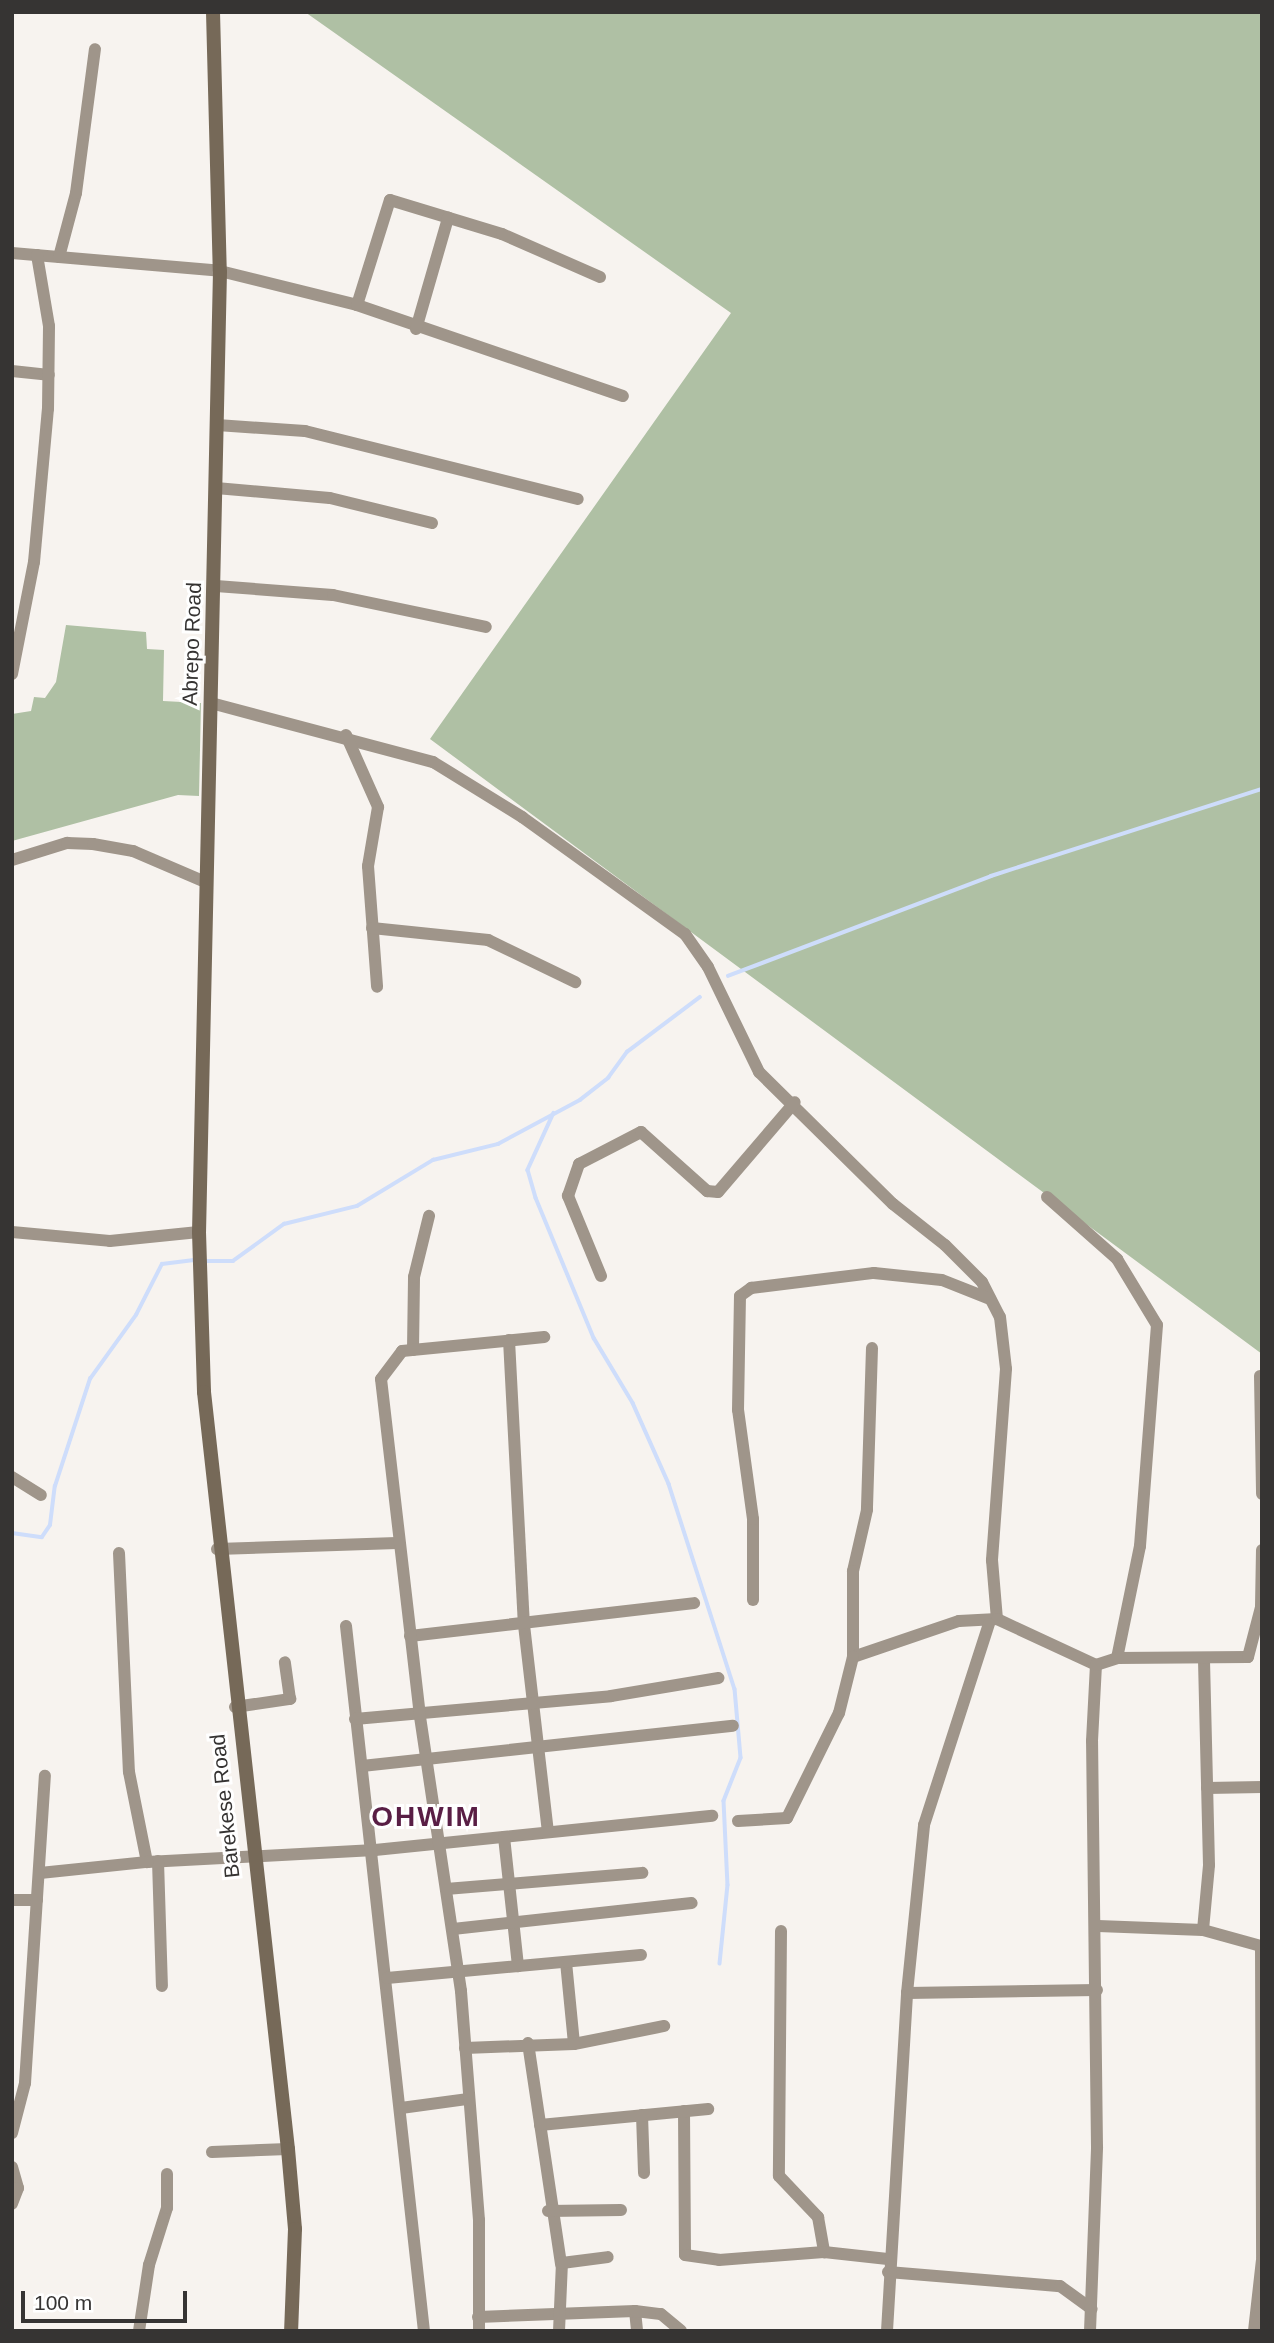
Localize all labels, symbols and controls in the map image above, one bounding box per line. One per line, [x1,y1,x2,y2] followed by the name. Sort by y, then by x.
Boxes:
[177,582,207,706] street label: Abrepo Road
[205,1733,245,1879] street label: Barekese Road
[372,1800,480,1834] district label: OHWIM
[24,2276,191,2320] scale bar
[34,2291,92,2314] text: 100 m

